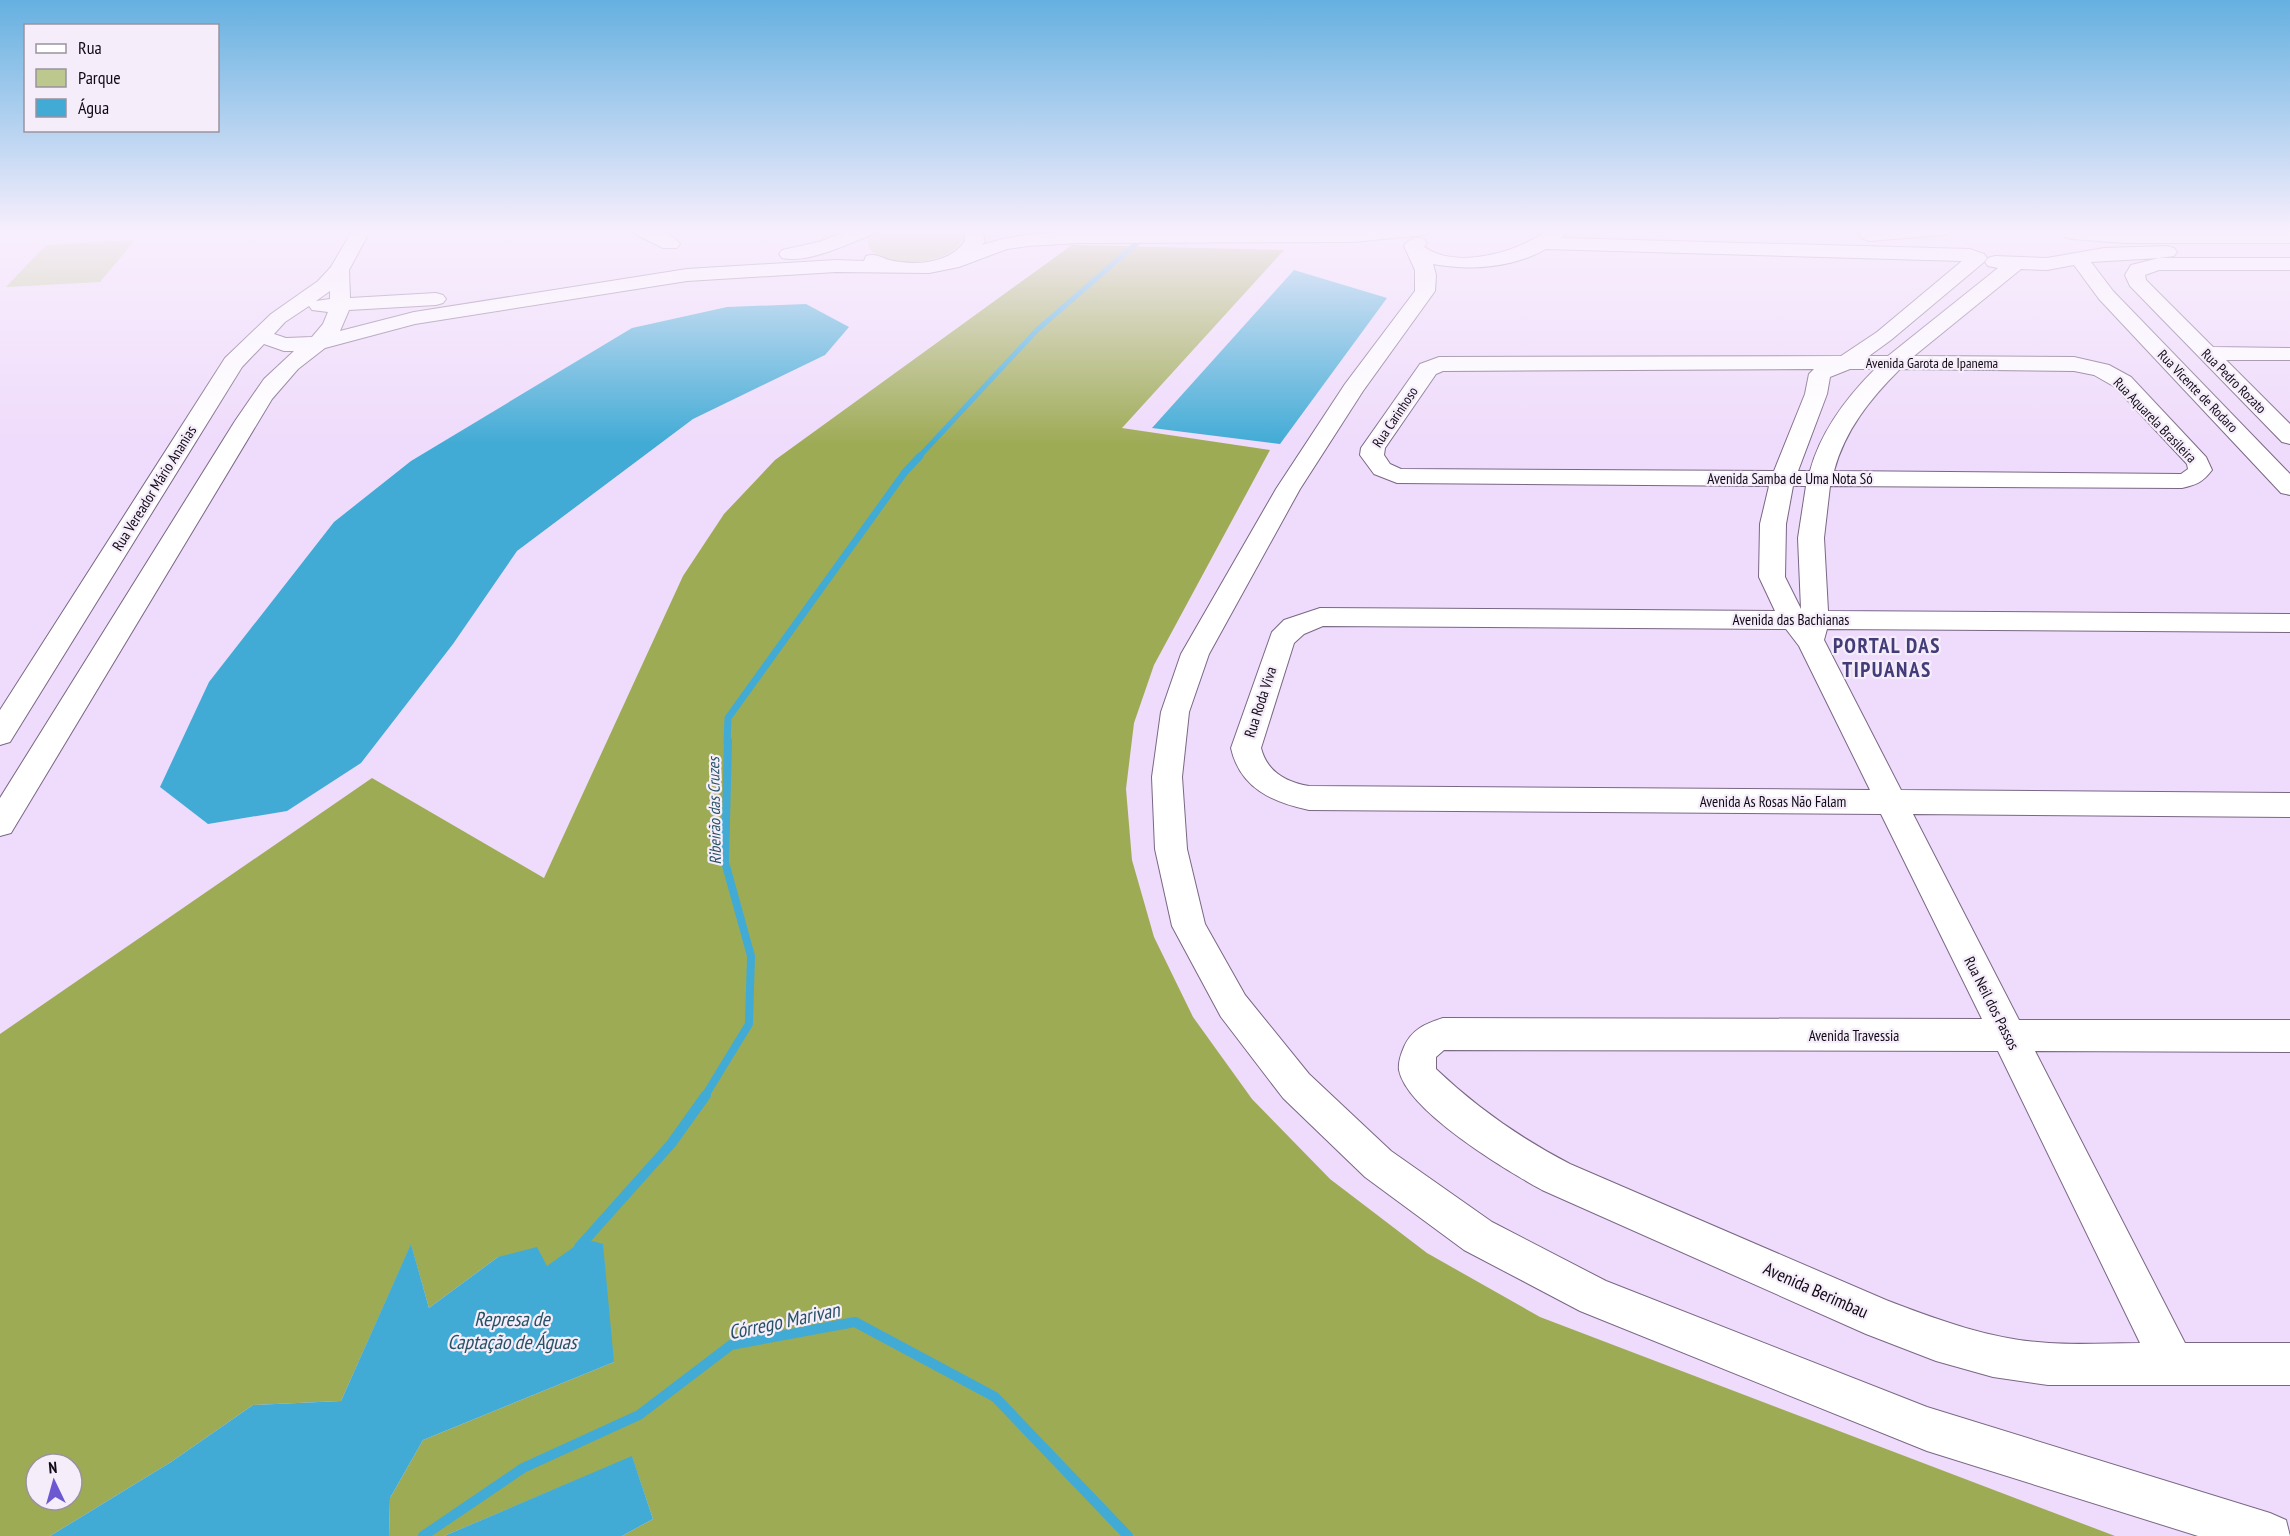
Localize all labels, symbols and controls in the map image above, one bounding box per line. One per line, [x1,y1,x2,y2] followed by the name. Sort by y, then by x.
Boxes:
[24,24,219,132] legend
[78,36,102,59] text: Rua
[78,66,121,89] text: Parque
[78,96,109,119] text: Água
[2198,345,2270,417] street label: Rua Pedro Rozato
[2154,346,2242,436] street label: Rua Vicente de Rodaro
[1866,354,1998,372] street label: Avenida Garota de Ipanema
[2110,373,2200,467] street label: Rua Aquarela Brasileira
[1368,383,1422,451] street label: Rua Carinhoso
[108,422,200,554] street label: Rua Vereador Mário Ananias
[1707,469,1873,488] street label: Avenida Samba de Uma Nota Só
[1733,610,1849,629] street label: Avenida das Bachianas
[1833,632,1941,683] district label: PORTAL DAS TIPUANAS
[1240,664,1280,740] street label: Rua Roda Viva
[703,756,725,865] water label: Ribeirão das Cruzes
[1700,792,1846,811] street label: Avenida As Rosas Não Falam
[1960,953,2024,1053] street label: Rua Neil dos Passos
[1809,1026,1899,1045] street label: Avenida Travessia
[1760,1257,1872,1323] street label: Avenida Berimbau
[726,1296,843,1345] water label: Córrego Marivan
[447,1306,579,1355] water label: Represa de Captação de Águas
[24,1452,84,1512] north arrow
[48,1457,58,1477] text: N

